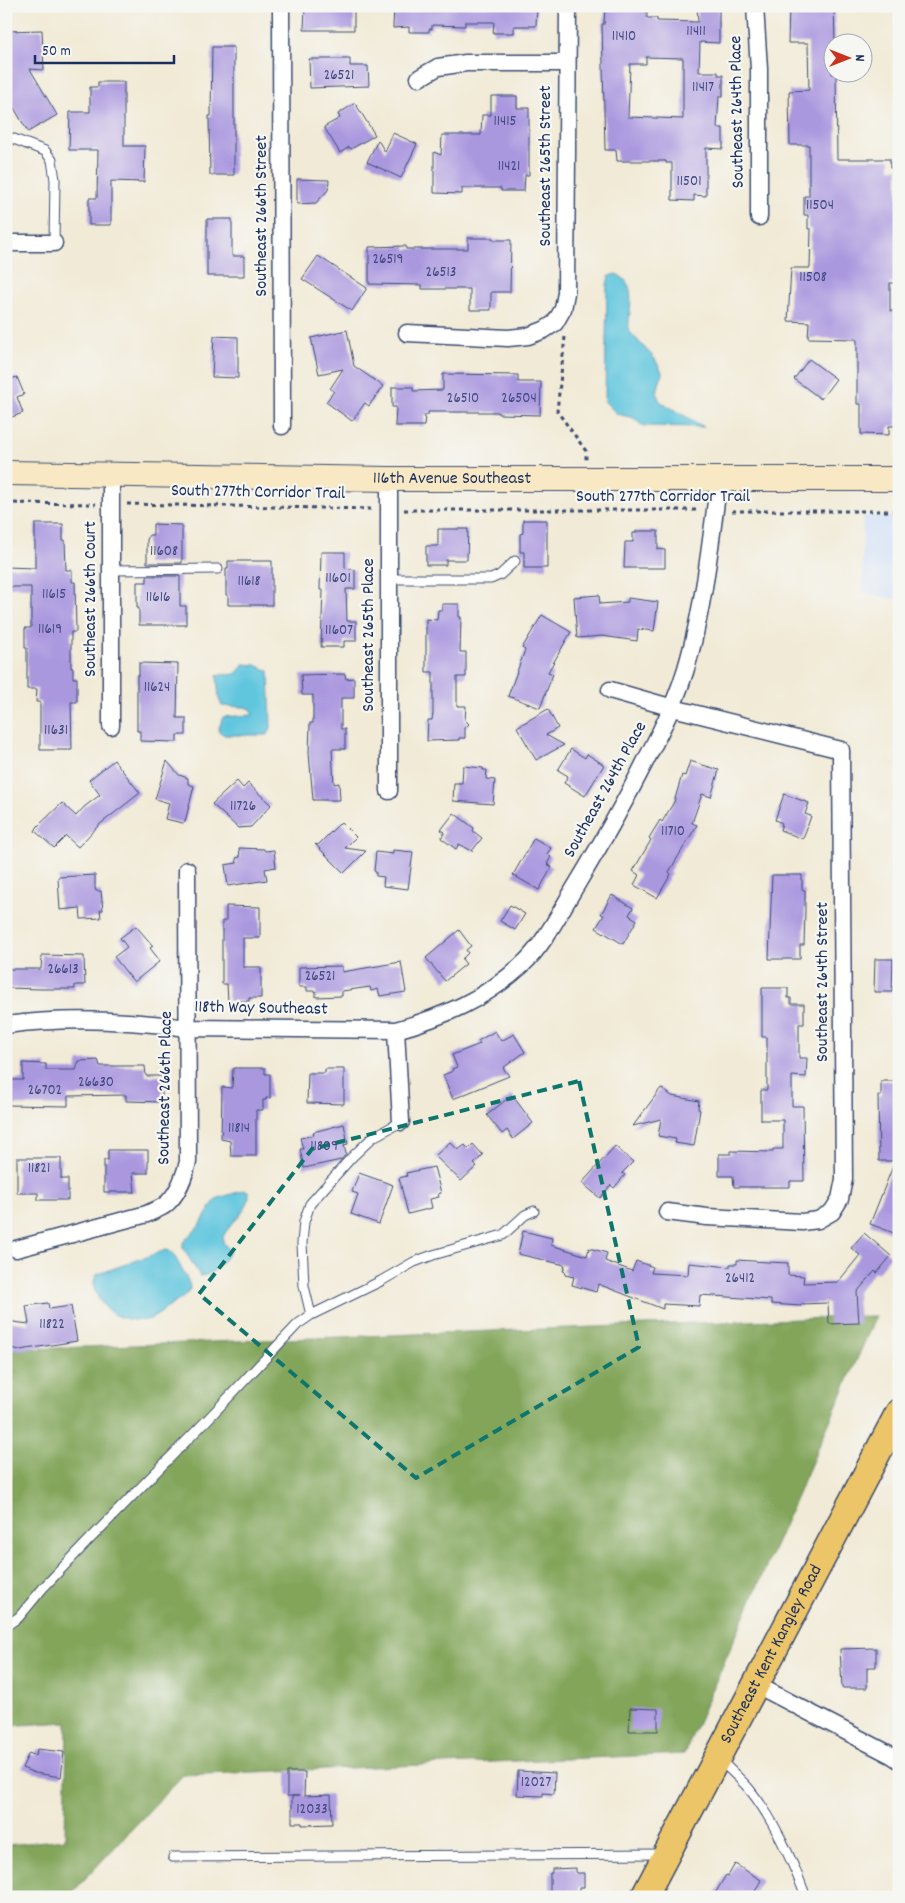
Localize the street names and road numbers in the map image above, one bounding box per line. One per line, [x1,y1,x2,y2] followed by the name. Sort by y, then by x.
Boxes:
[724,35,752,188] street label: Southeast 264th Place
[534,85,559,247] street label: Southeast 265th Street
[250,135,275,297] street label: Southeast 266th Street
[373,466,532,492] street label: 116th Avenue Southeast
[171,479,346,507] street label: South 277th Corridor Trail
[576,485,751,510] street label: South 277th Corridor Trail
[79,521,104,677] street label: Southeast 266th Court
[357,558,382,712] street label: Southeast 265th Place
[558,717,654,863] street label: Southeast 264th Place
[811,902,836,1062] street label: Southeast 264th Street
[194,995,328,1023] street label: 118th Way Southeast
[152,1011,180,1165] street label: Southeast 266th Place
[714,1561,829,1748] street label: Southeast Kent Kangley Road

